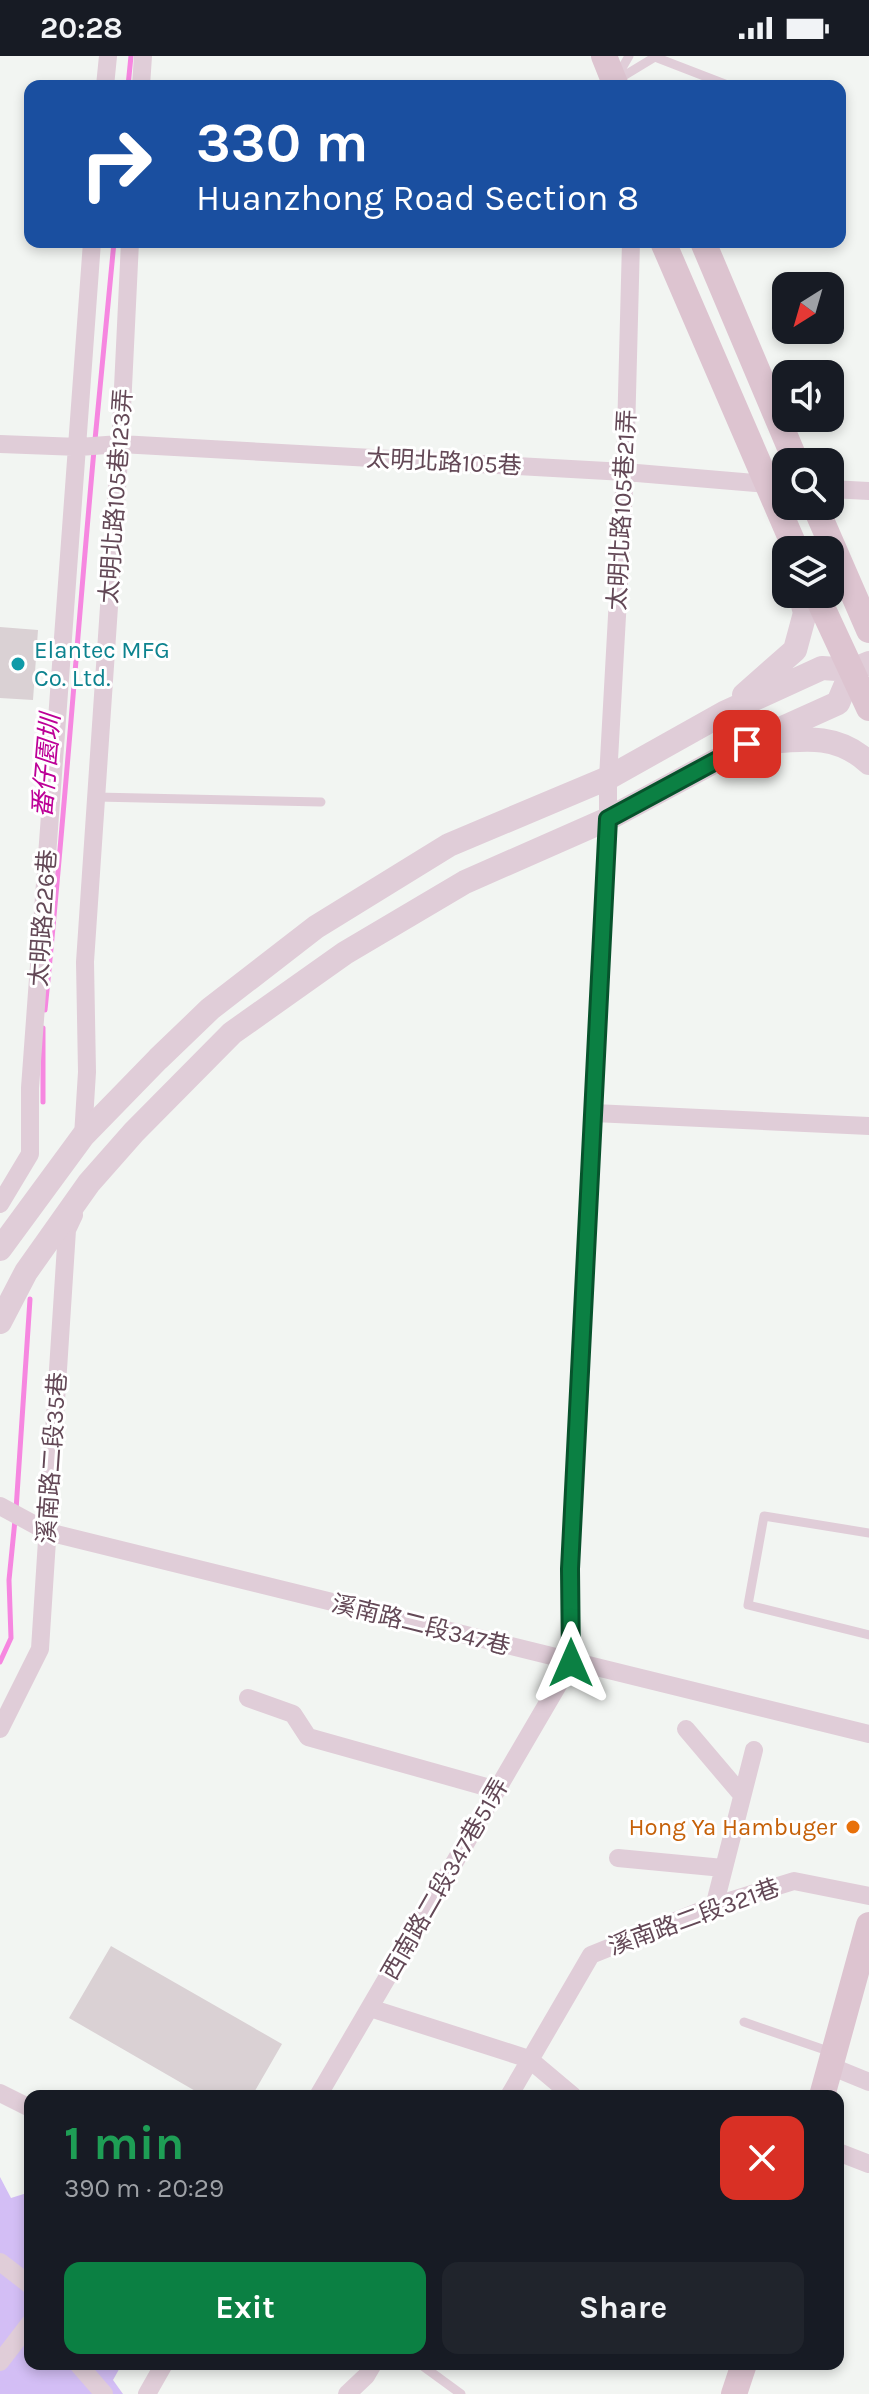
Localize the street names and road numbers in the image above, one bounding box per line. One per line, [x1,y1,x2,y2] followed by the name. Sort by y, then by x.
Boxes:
[95,387,137,605] street label: 太明北路105巷123弄
[603,409,641,611] street label: 太明北路105巷21弄
[366,444,522,480] street label: 太明北路105巷
[24,848,62,988] street label: 太明路226巷
[32,1371,72,1545] street label: 溪南路二段35巷
[329,1589,513,1661] street label: 溪南路二段347巷
[376,1773,514,1985] street label: 西南路二段347巷51弄
[605,1873,783,1961] street label: 溪南路二段321巷

